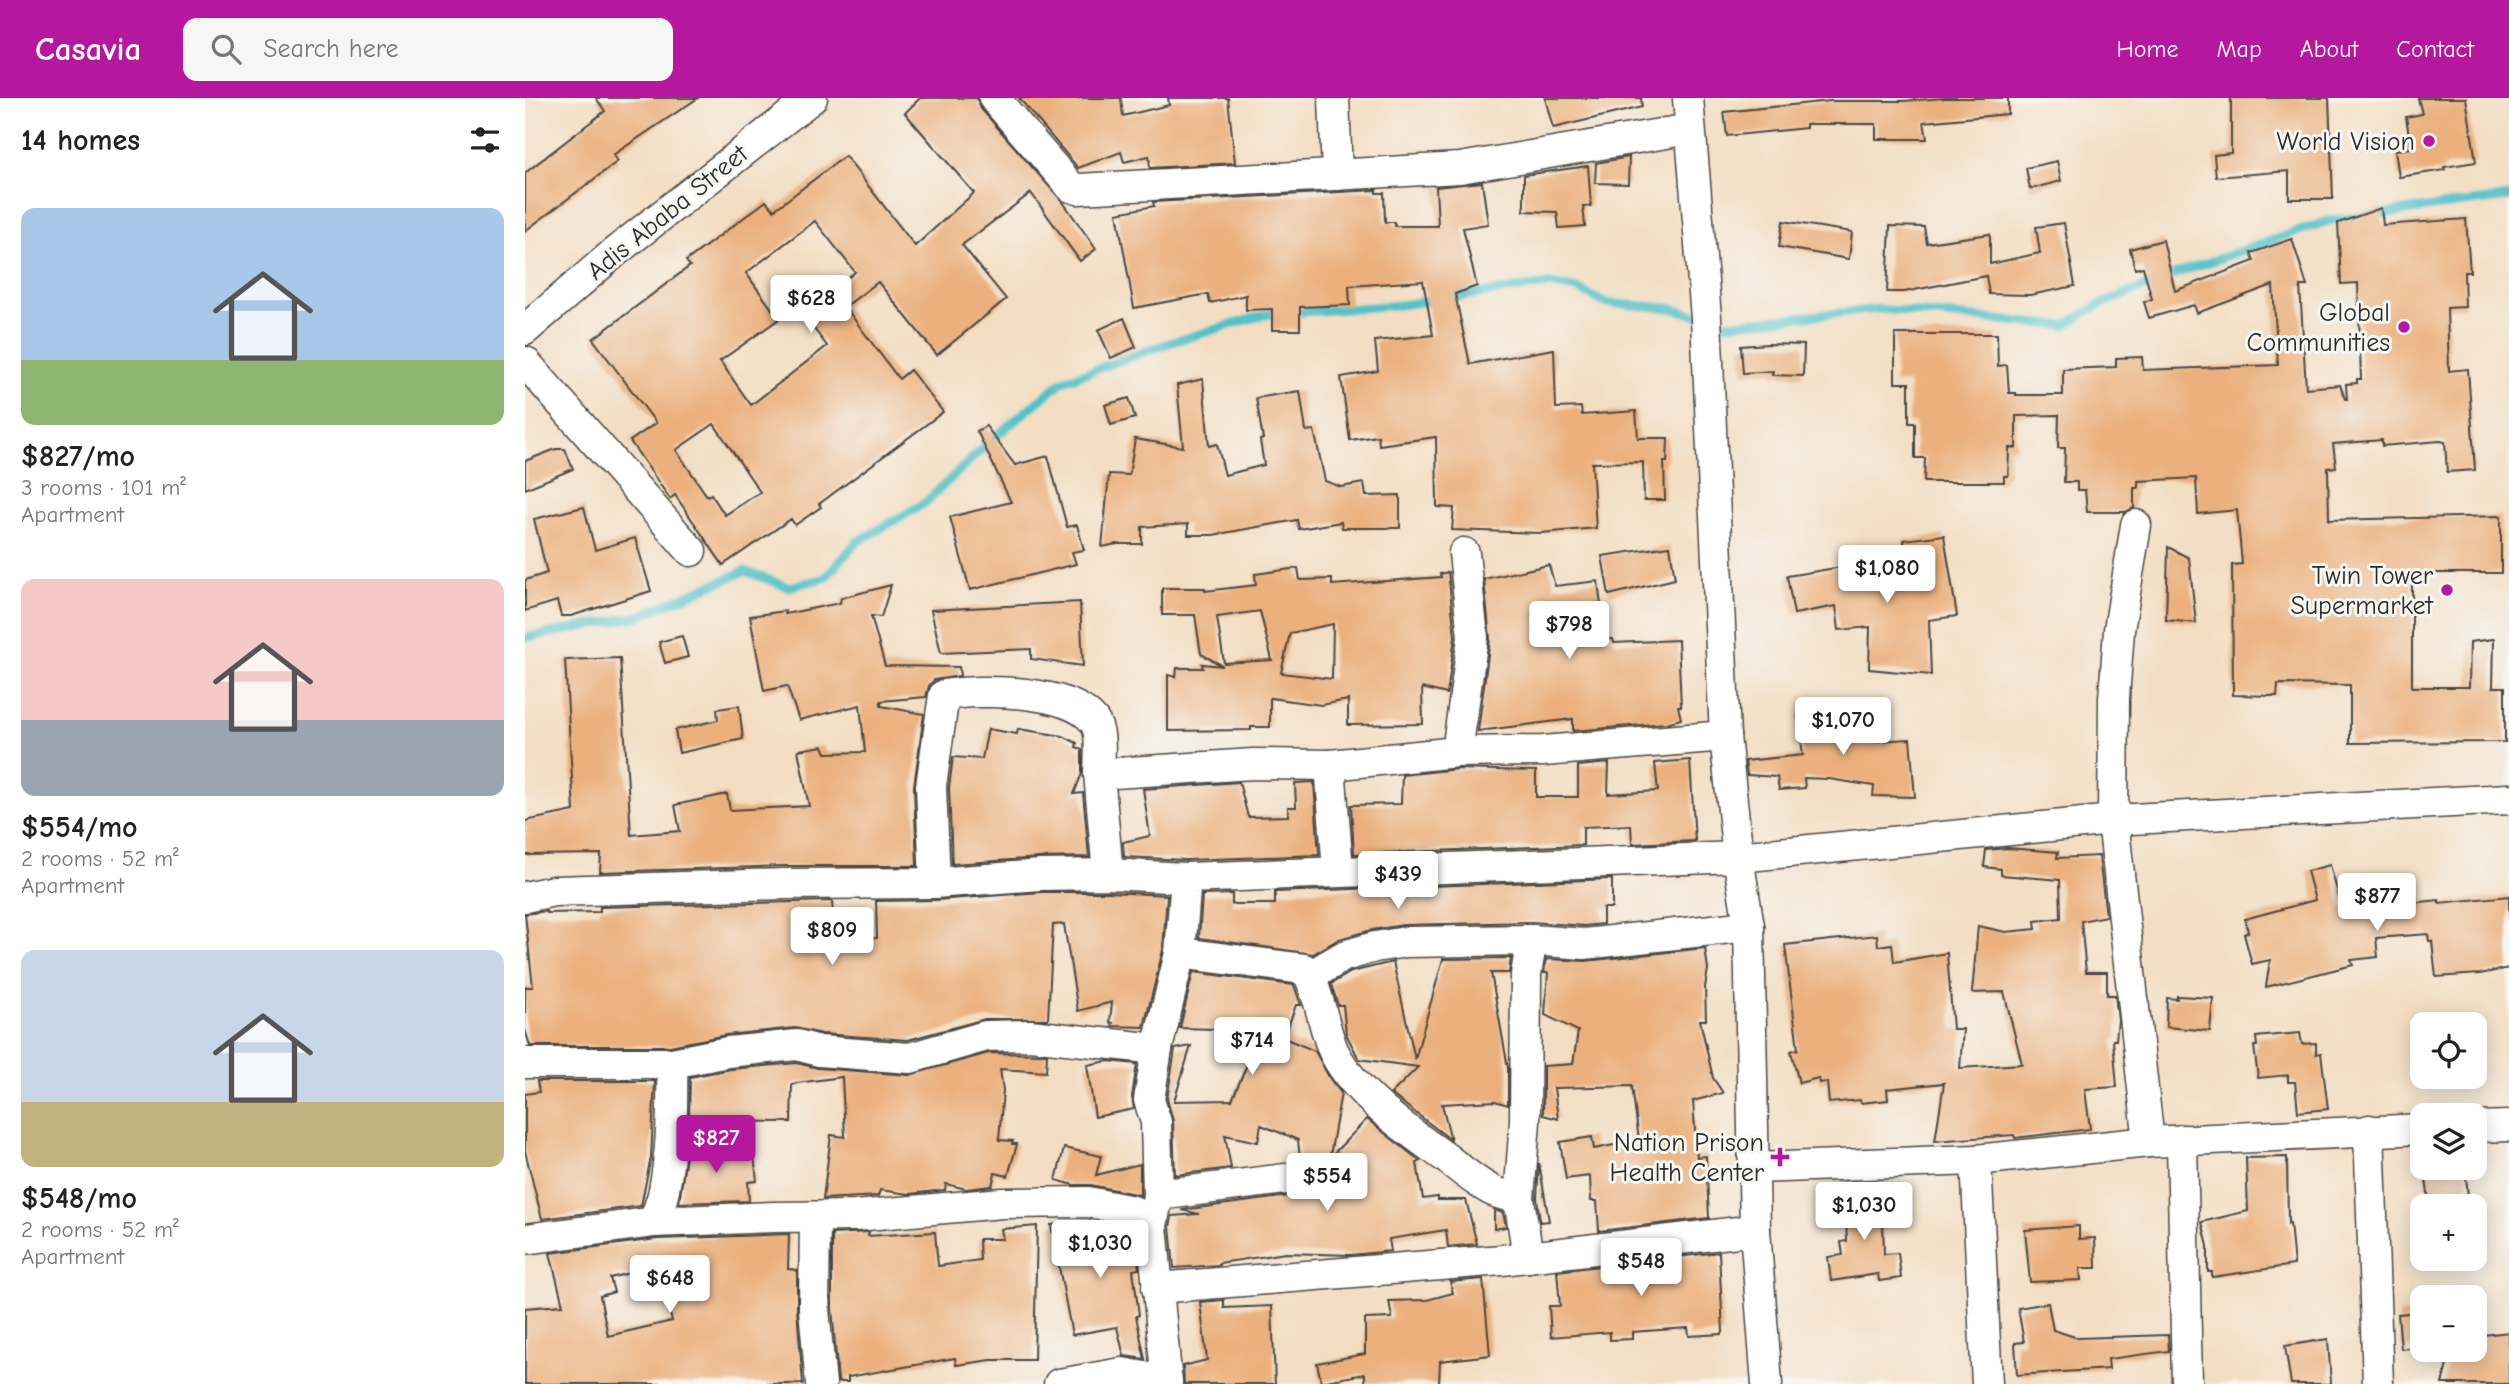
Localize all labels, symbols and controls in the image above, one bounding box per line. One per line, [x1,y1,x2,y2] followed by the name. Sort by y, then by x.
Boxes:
[183,18,673,81] search box
[35,30,141,68] text: Casavia
[207,30,245,68] icon: search
[263,34,399,64] text: Search here
[2117,35,2178,63] text: Home
[2216,35,2262,63] text: Map
[2300,35,2358,63] text: About
[2396,35,2474,63] text: Contact
[466,121,504,159] icon: filters
[21,123,140,158] text: 14 homes
[2277,127,2415,157] place label: World Vision
[2421,133,2437,149] marker: World Vision
[581,138,755,287] street label: Adis Ababa Street
[200,253,326,379] icon: home
[770,275,852,335] pin: $628
[786,284,836,311] text: $628
[2247,298,2390,358] place label: Global Communities
[2396,319,2412,335] marker: Global Communities
[21,439,135,474] text: $827/mo
[21,474,186,501] text: 3 rooms · 101 m²
[21,501,124,528] text: Apartment
[1830,546,1944,605] pin: $1,080
[1854,554,1920,581] text: $1,080
[2290,561,2435,621] place label: Twin Tower Supermarket
[2439,582,2455,598] marker: Twin Tower Supermarket
[1528,602,1610,661] pin: $798
[1545,610,1593,637] text: $798
[200,624,326,750] icon: home
[1786,698,1900,757] pin: $1,070
[1811,706,1875,733] text: $1,070
[21,810,138,845] text: $554/mo
[21,845,179,872] text: 2 rooms · 52 m²
[1357,852,1439,911] pin: $439
[1374,860,1422,887] text: $439
[21,872,124,899] text: Apartment
[2336,874,2418,933] pin: $877
[2354,882,2400,909] text: $877
[791,908,873,967] pin: $809
[807,916,857,943] text: $809
[200,995,326,1121] icon: home
[2410,1012,2487,1362] map controls
[2410,1012,2487,1089] button: locate
[1211,1018,1293,1077] pin: $714
[1230,1026,1274,1053] text: $714
[2410,1103,2487,1180] button: layers
[675,1116,757,1175] pin: $827
[692,1124,740,1151] text: $827
[1610,1128,1765,1188] place label: Nation Prison Health Center
[1770,1147,1790,1167] marker: Nation Prison Health Center
[1286,1154,1368,1213] pin: $554
[1302,1162,1352,1189] text: $554
[21,1181,137,1216] text: $548/mo
[1807,1182,1921,1242] pin: $1,030
[1832,1191,1896,1218] text: $1,030
[2410,1194,2487,1271] button: +
[21,1216,179,1243] text: 2 rooms · 52 m²
[1043,1220,1157,1280] pin: $1,030
[1068,1229,1132,1256] text: $1,030
[1600,1238,1682,1298] pin: $548
[21,1243,124,1270] text: Apartment
[1617,1247,1665,1274] text: $548
[629,1256,711,1315] pin: $648
[646,1264,694,1291] text: $648
[2410,1285,2487,1362] button: −

